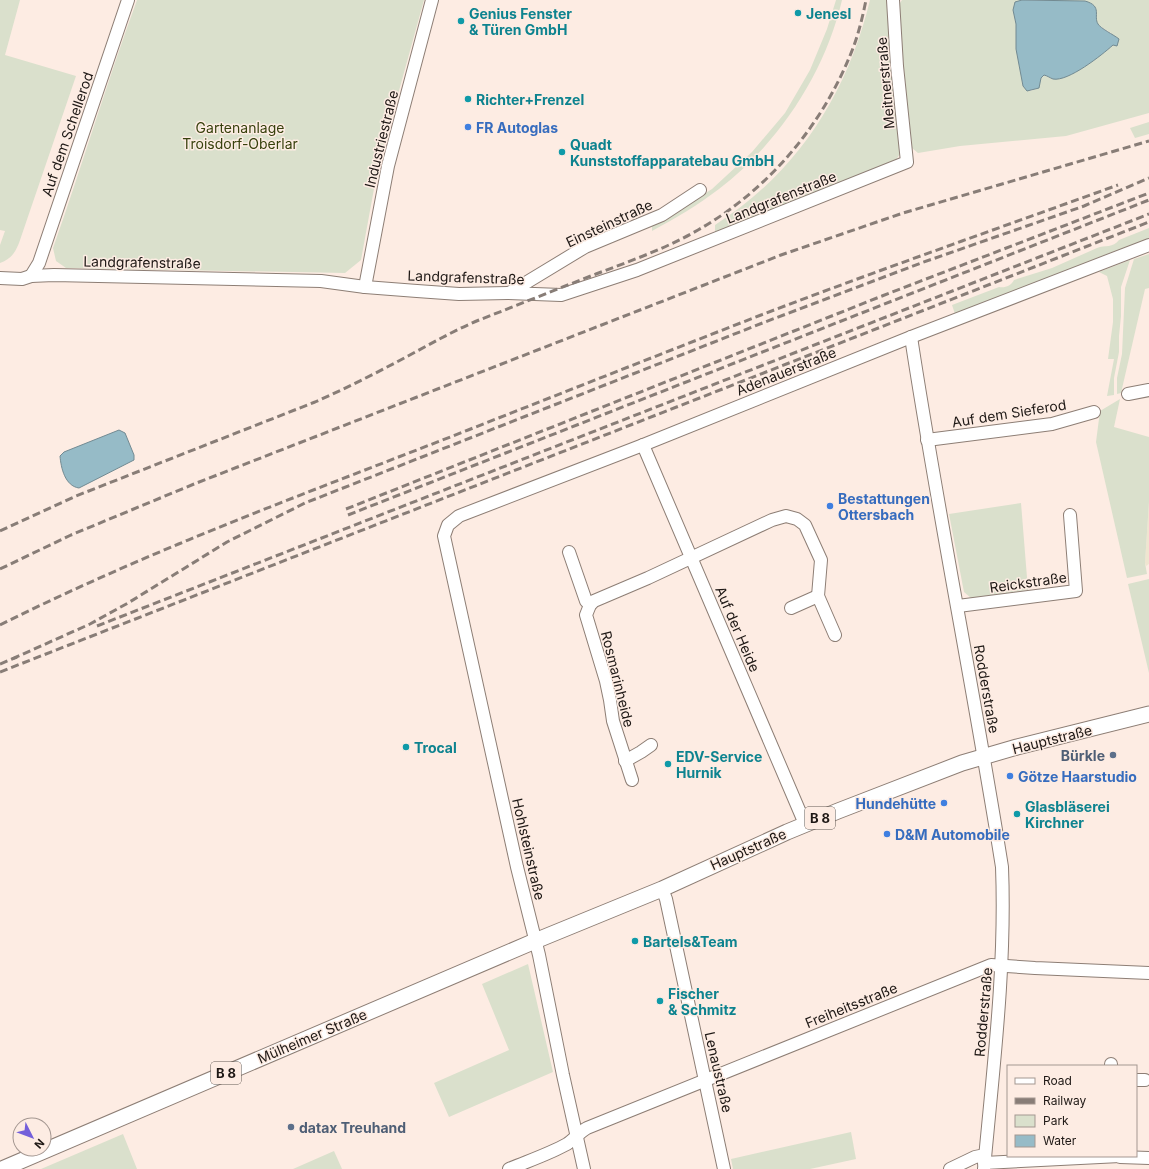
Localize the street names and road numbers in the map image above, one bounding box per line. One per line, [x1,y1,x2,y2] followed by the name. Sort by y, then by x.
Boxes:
[873,36,897,130] street label: Meitnerstraße
[38,70,96,198] street label: Auf dem Schellerod
[361,89,401,189] street label: Industriestraße
[723,167,839,227] street label: Landgrafenstraße
[563,196,655,250] street label: Einsteinstraße
[83,252,201,272] street label: Landgrafenstraße
[407,266,525,288] street label: Landgrafenstraße
[734,343,838,399] street label: Adenauerstraße
[951,396,1067,430] street label: Auf dem Sieferod
[988,568,1068,596] street label: Reickstraße
[712,583,764,675] street label: Auf der Heide
[598,629,638,729] street label: Rosmarinheide
[971,643,1003,735] street label: Rodderstraße
[1010,721,1094,757] street label: Hauptstraße
[509,796,549,902] street label: Hohlsteinstraße
[805,807,835,829] road number: B 8
[707,825,789,873] street label: Hauptstraße
[971,967,995,1057] street label: Rodderstraße
[802,979,900,1031] street label: Freiheitsstraße
[255,1005,369,1067] street label: Mülheimer Straße
[701,1030,737,1114] street label: Lenaustraße
[211,1062,241,1084] road number: B 8

